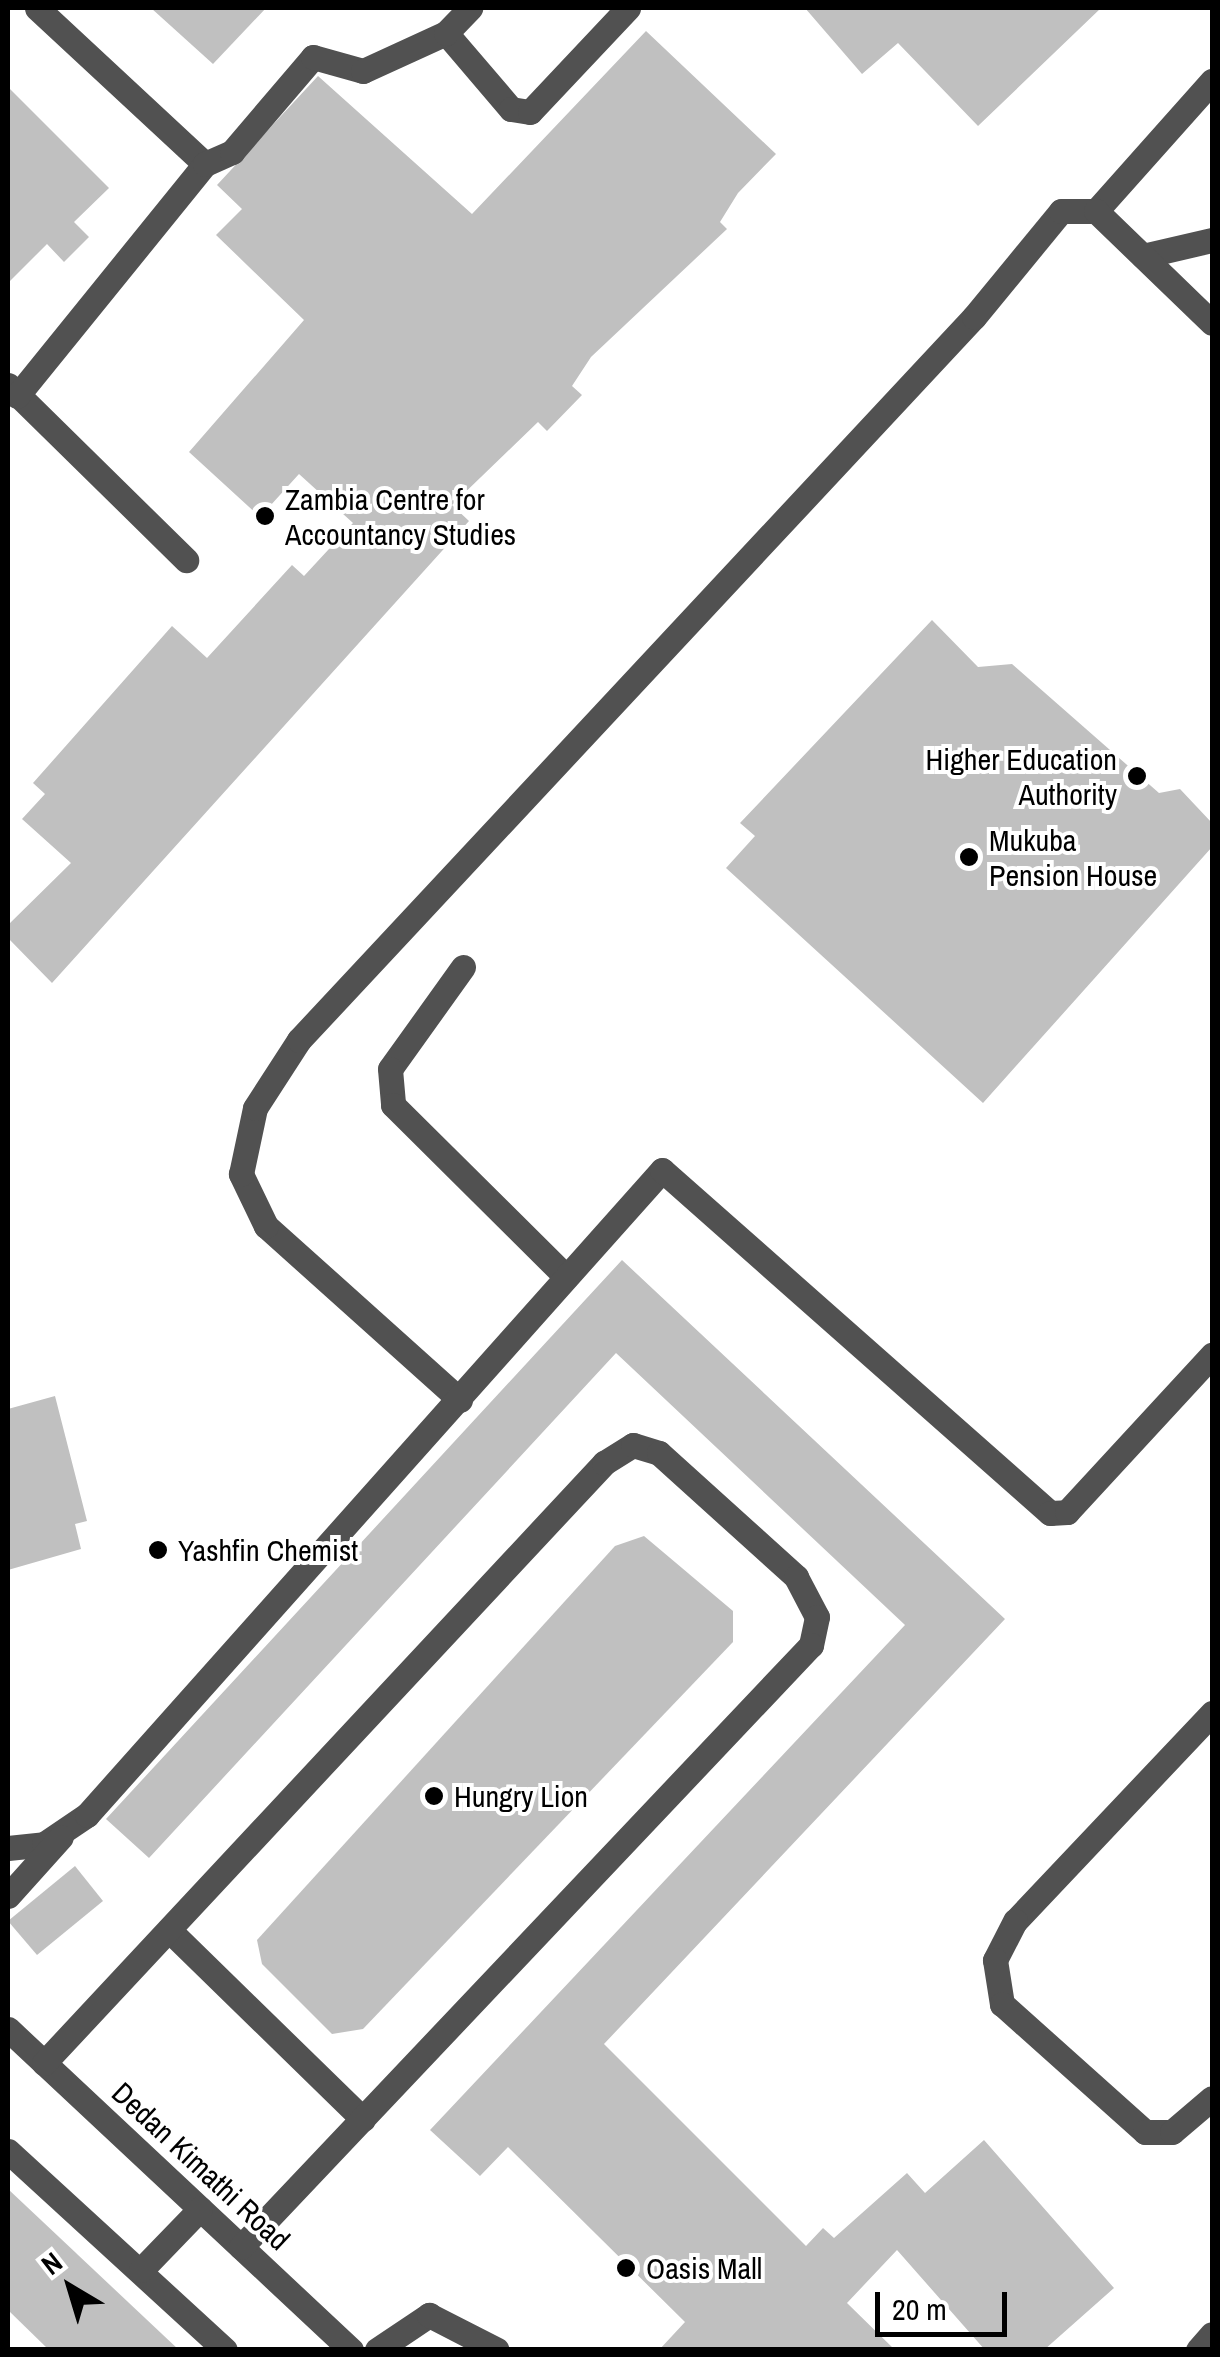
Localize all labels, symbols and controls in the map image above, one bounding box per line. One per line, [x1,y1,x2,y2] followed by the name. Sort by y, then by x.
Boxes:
[285,481,516,552] place label: Zambia Centre for Accountancy Studies
[254,505,276,527] marker: Zambia Centre for Accountancy Studies
[926,741,1117,812] place label: Higher Education Authority
[1126,765,1148,787] marker: Higher Education Authority
[989,822,1157,892] place label: Mukuba Pension House
[958,846,980,868] marker: Mukuba Pension House
[178,1532,358,1568] place label: Yashfin Chemist
[147,1539,169,1561] marker: Yashfin Chemist
[454,1778,588,1814] place label: Hungry Lion
[423,1785,445,1807] marker: Hungry Lion
[105,2074,297,2258] street label: Dedan Kimathi Road
[20,2237,120,2337] north arrow
[33,2243,70,2283] text: N
[646,2250,762,2286] place label: Oasis Mall
[615,2257,637,2279] marker: Oasis Mall
[880,2272,1012,2334] scale bar
[892,2289,947,2329] text: 20 m

